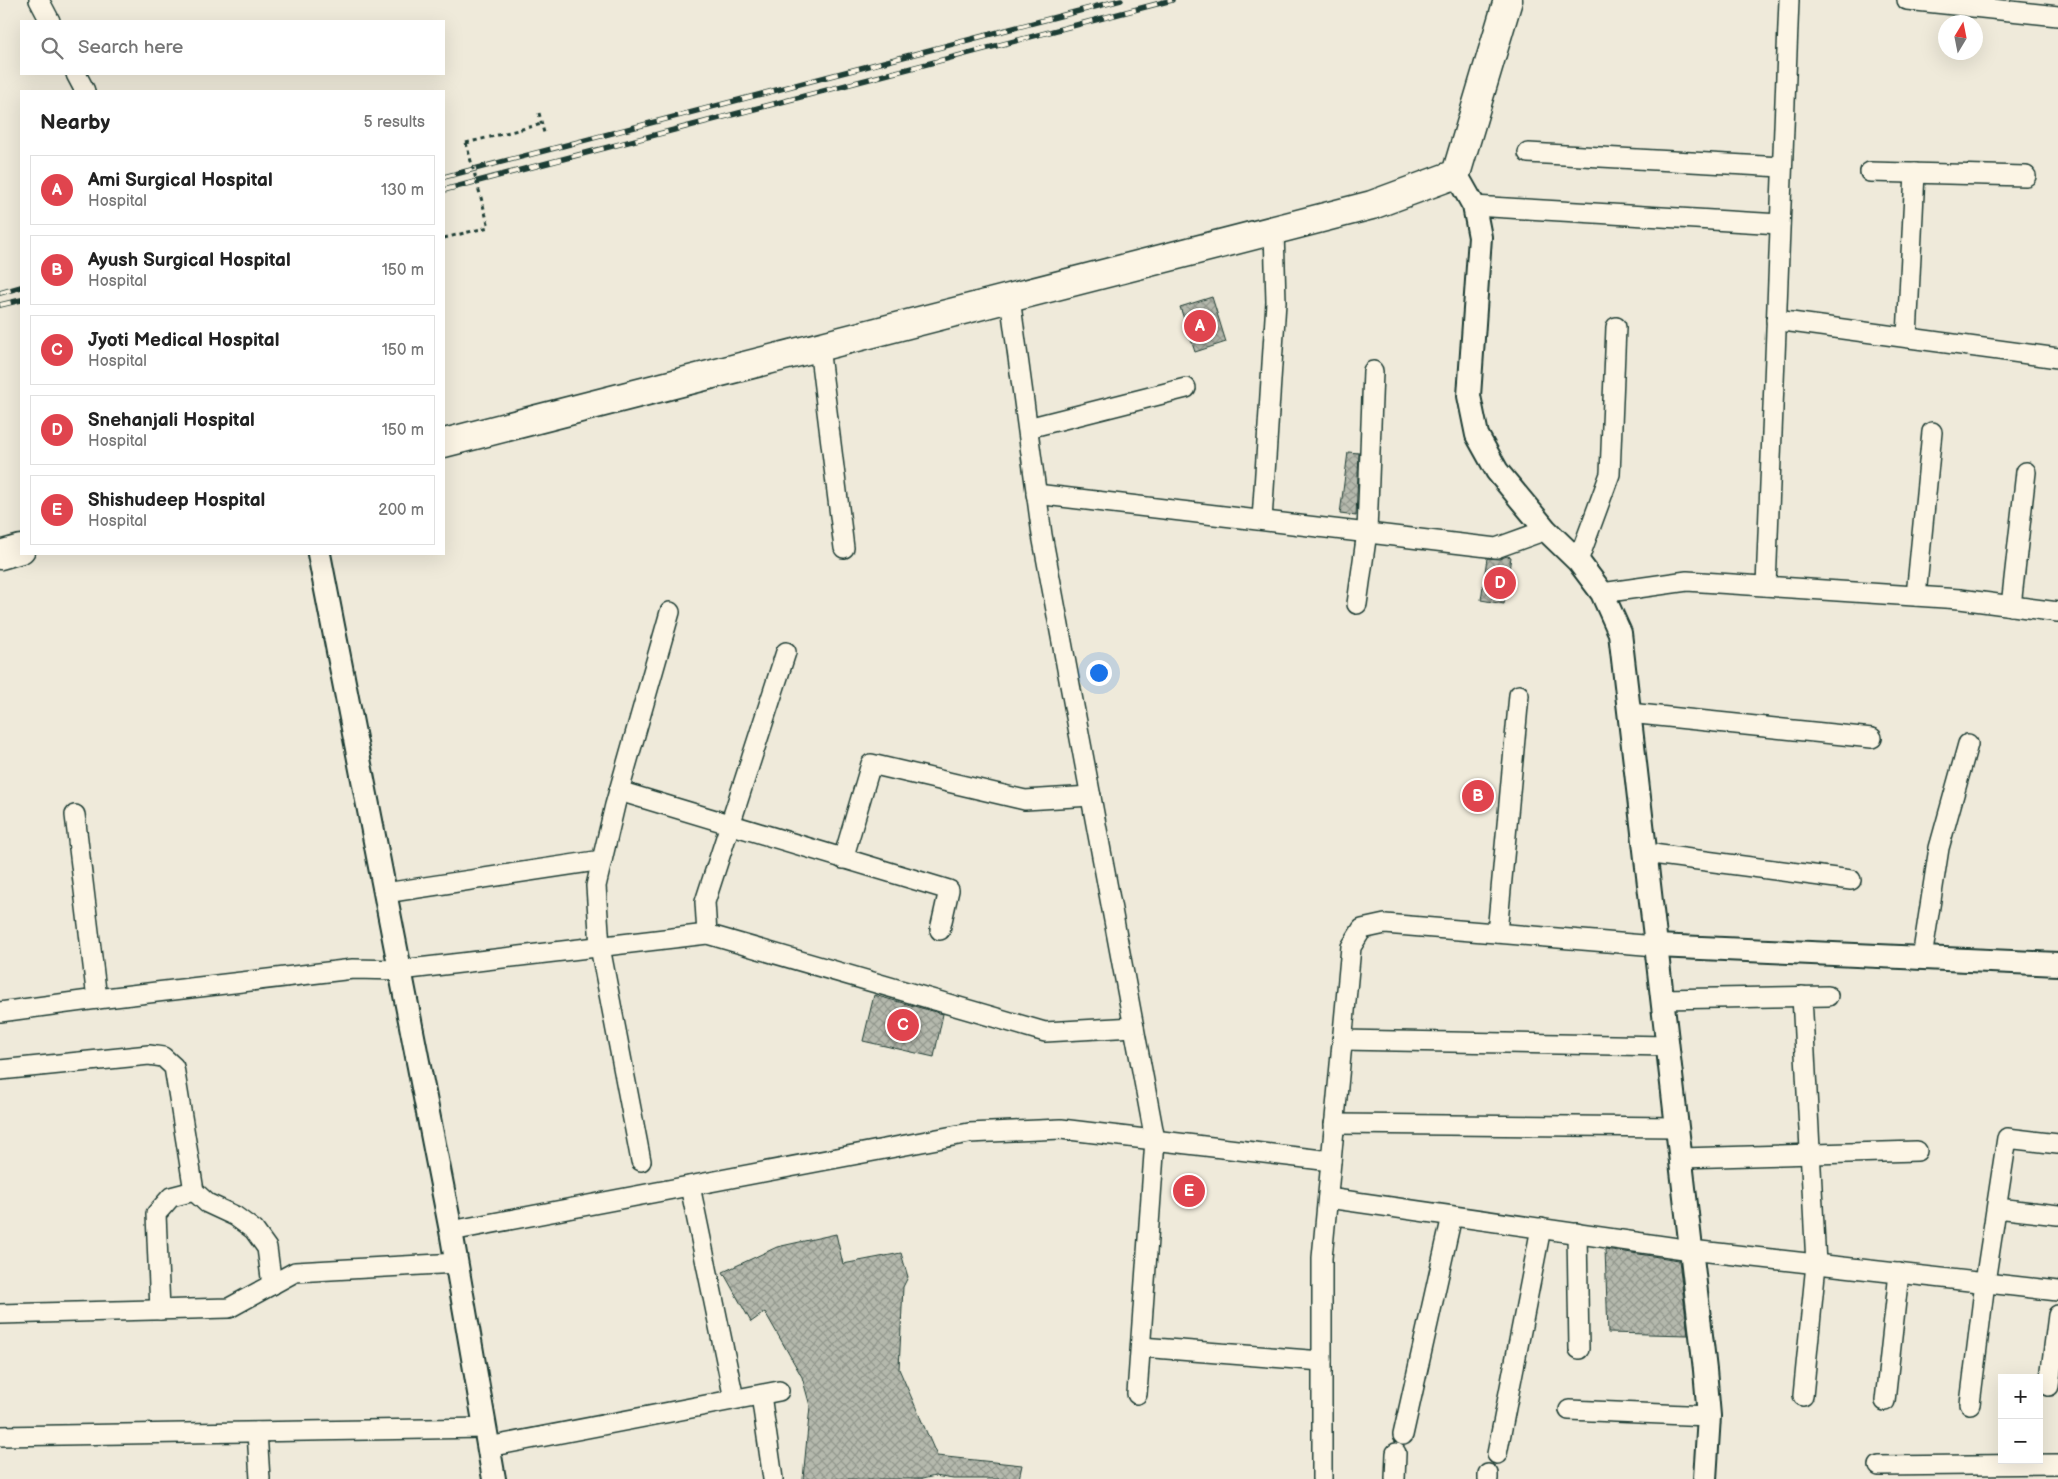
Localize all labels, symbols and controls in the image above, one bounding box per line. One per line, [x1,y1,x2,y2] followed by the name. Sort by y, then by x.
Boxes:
[1938,15,1983,60] north arrow
[20,20,445,75] search box
[38,34,66,62] icon: search
[78,36,183,59] text: Search here
[40,110,110,135] text: Nearby
[363,113,425,132] text: 5 results
[88,169,273,192] text: Ami Surgical Hospital
[52,181,62,200] text: A
[381,181,424,200] text: 130 m
[88,192,147,211] text: Hospital
[88,249,291,272] text: Ayush Surgical Hospital
[51,261,63,280] text: B
[382,261,424,280] text: 150 m
[88,272,147,291] text: Hospital
[1184,307,1216,345] pin: A
[88,329,280,352] text: Jyoti Medical Hospital
[51,341,63,360] text: C
[382,341,424,360] text: 150 m
[88,352,147,371] text: Hospital
[88,409,255,432] text: Snehanjali Hospital
[51,421,63,440] text: D
[382,421,424,440] text: 150 m
[88,432,147,451] text: Hospital
[88,489,265,512] text: Shishudeep Hospital
[52,501,62,520] text: E
[378,501,424,520] text: 200 m
[88,512,147,531] text: Hospital
[1484,564,1516,602] pin: D
[1086,660,1112,686] your location
[1462,777,1494,815] pin: B
[887,1006,919,1044] pin: C
[1173,1172,1205,1210] pin: E
[1998,1374,2043,1464] map controls
[1998,1374,2043,1419] button: +
[1998,1419,2043,1464] button: −

